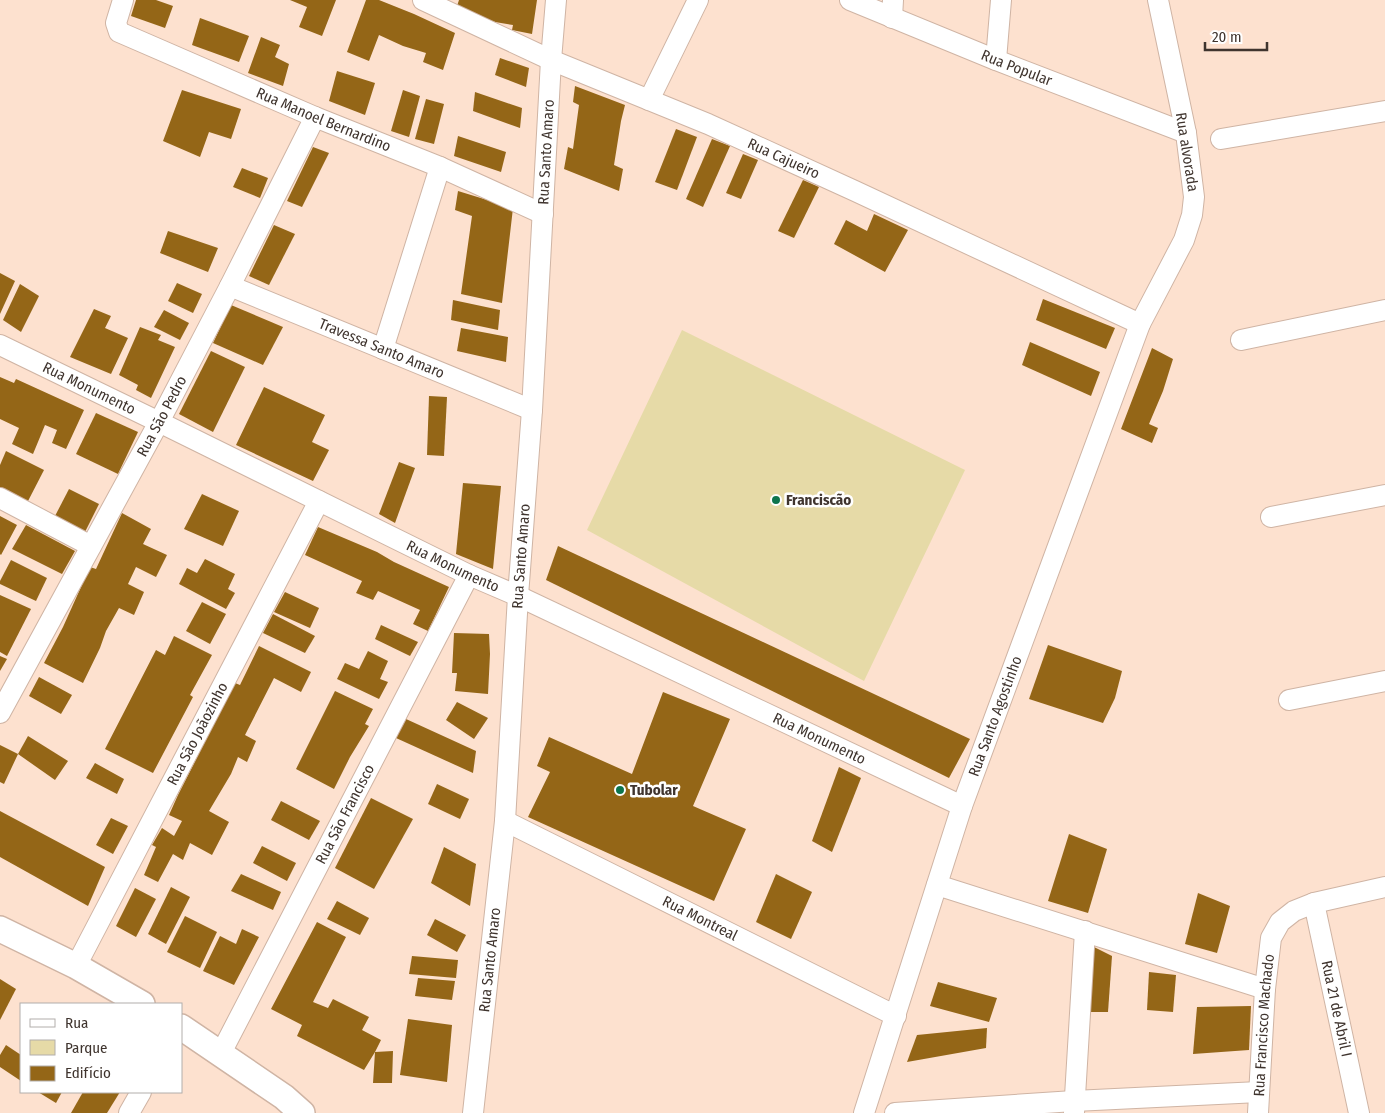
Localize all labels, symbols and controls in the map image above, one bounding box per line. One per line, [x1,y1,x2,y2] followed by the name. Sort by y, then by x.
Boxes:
[1205,20,1268,52] scale bar
[1212,28,1242,46] text: 20 m
[979,46,1055,90] street label: Rua Popular
[253,84,394,155] street label: Rua Manoel Bernardino
[534,99,558,205] street label: Rua Santo Amaro
[1172,111,1202,193] street label: Rua alvorada
[745,134,823,183] street label: Rua Cajueiro
[316,314,447,382] street label: Travessa Santo Amaro
[40,358,138,418] street label: Rua Monumento
[133,373,191,460] street label: Rua São Pedro
[786,491,851,509] place label: Franciscão
[770,494,782,506] marker: Franciscão
[508,503,534,609] street label: Rua Santo Amaro
[403,537,502,596] street label: Rua Monumento
[965,653,1026,779] street label: Rua Santo Agostinho
[163,679,232,788] street label: Rua São Joãozinho
[770,709,869,768] street label: Rua Monumento
[312,761,378,867] street label: Rua São Francisco
[630,781,678,799] place label: Tubolar
[614,784,626,796] marker: Tubolar
[660,892,741,945] street label: Rua Montreal
[475,907,504,1013] street label: Rua Santo Amaro
[1250,953,1278,1097] street label: Rua Francisco Machado
[1318,959,1356,1058] street label: Rua 21 de Abril I
[20,1003,182,1093] legend
[65,1014,88,1032] text: Rua
[65,1039,108,1057] text: Parque
[65,1064,111,1082] text: Edifício

